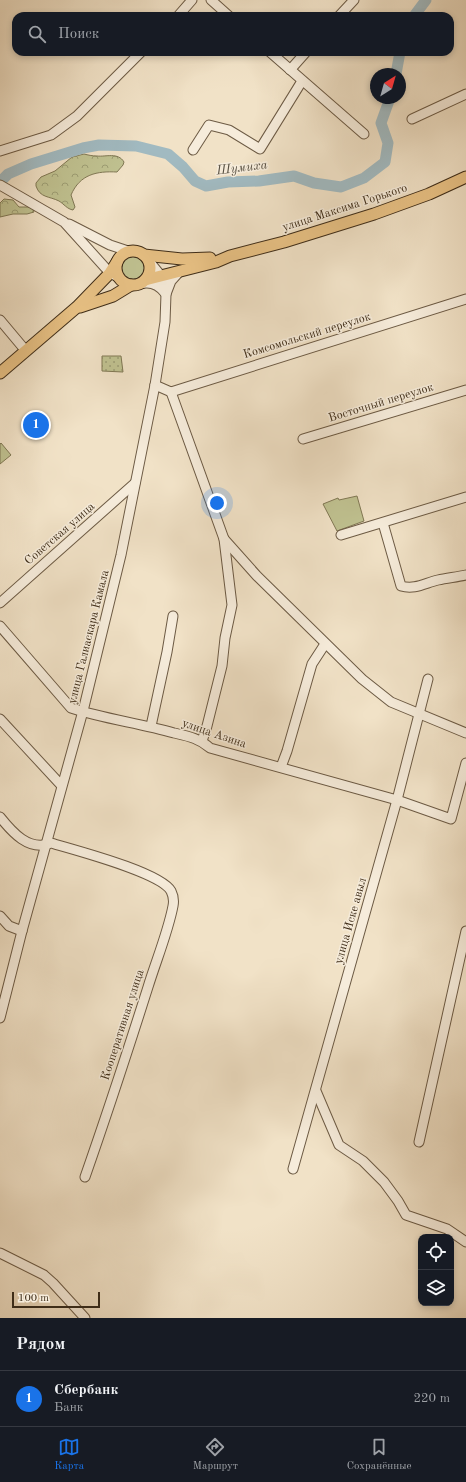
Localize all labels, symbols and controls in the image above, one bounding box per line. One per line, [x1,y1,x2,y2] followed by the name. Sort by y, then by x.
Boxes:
[12,12,454,56] search box
[26,23,48,45] icon: search
[58,27,99,42] text: Поиск
[370,68,406,104] north arrow
[215,158,268,178] water label: Шумиха
[281,182,409,234] street label: улица Максима Горького
[242,311,372,361] street label: Комсомольский переулок
[327,381,435,425] street label: Восточный переулок
[23,410,49,440] pin: 1
[207,493,227,513] your location
[23,500,97,568] street label: Советская улица
[67,569,111,705] street label: улица Галиаскара Камала
[180,717,248,751] street label: улица Азина
[333,877,369,965] street label: улица Иске авыл
[99,968,147,1082] street label: Кооперативная улица
[418,1234,454,1306] map controls
[418,1234,454,1270] button: locate
[418,1270,454,1306] button: layers
[12,1290,100,1309] scale bar
[18,1293,49,1304] text: 100 m
[16,1336,65,1353] text: Рядом
[54,1383,118,1398] text: Сбербанк
[25,1392,33,1405] text: 1
[413,1392,450,1405] text: 220 m
[54,1401,83,1414] text: Банк
[54,1436,84,1474] tab: Карта
[193,1436,238,1474] tab: Маршрут
[347,1436,412,1474] tab: Сохранённые

